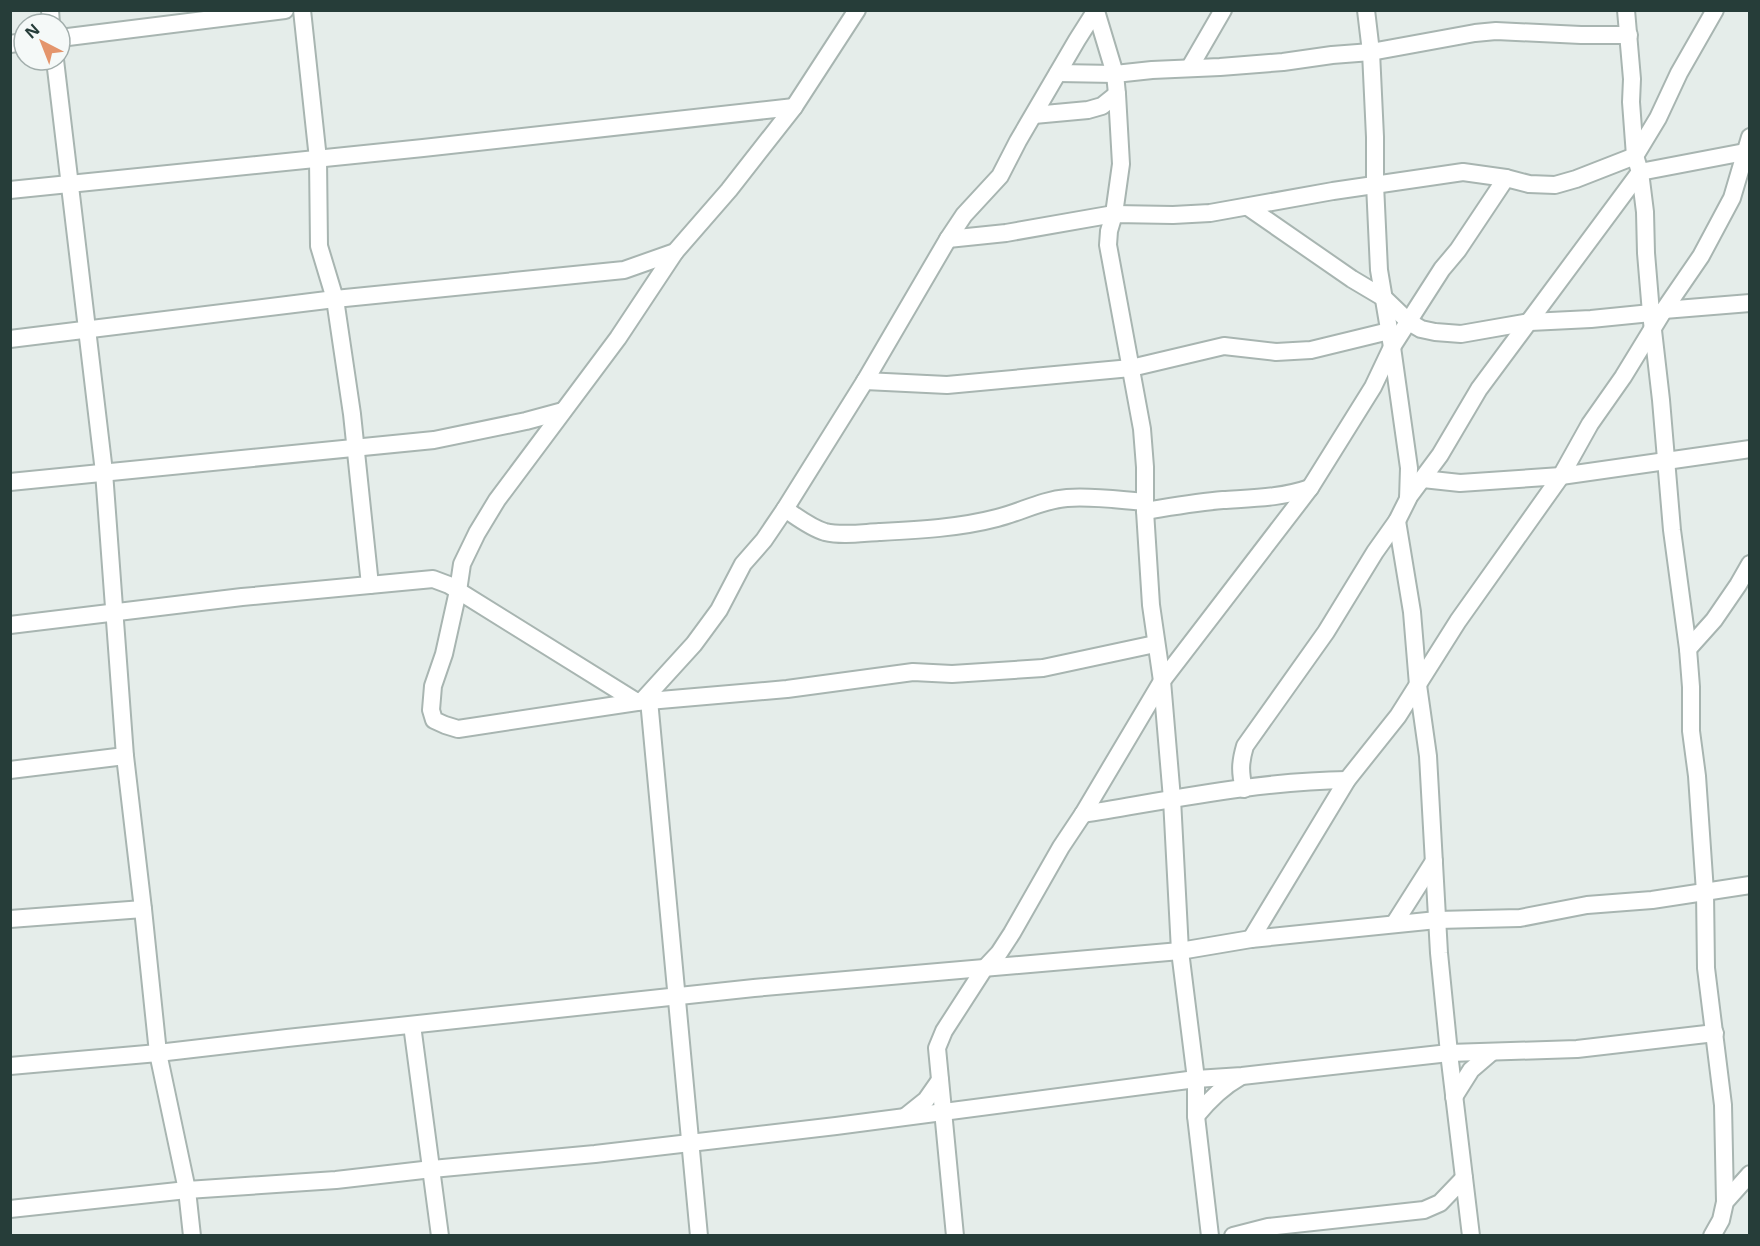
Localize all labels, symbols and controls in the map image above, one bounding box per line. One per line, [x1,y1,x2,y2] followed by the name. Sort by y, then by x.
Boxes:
[12,12,72,72] north arrow
[20,18,44,43] text: N

